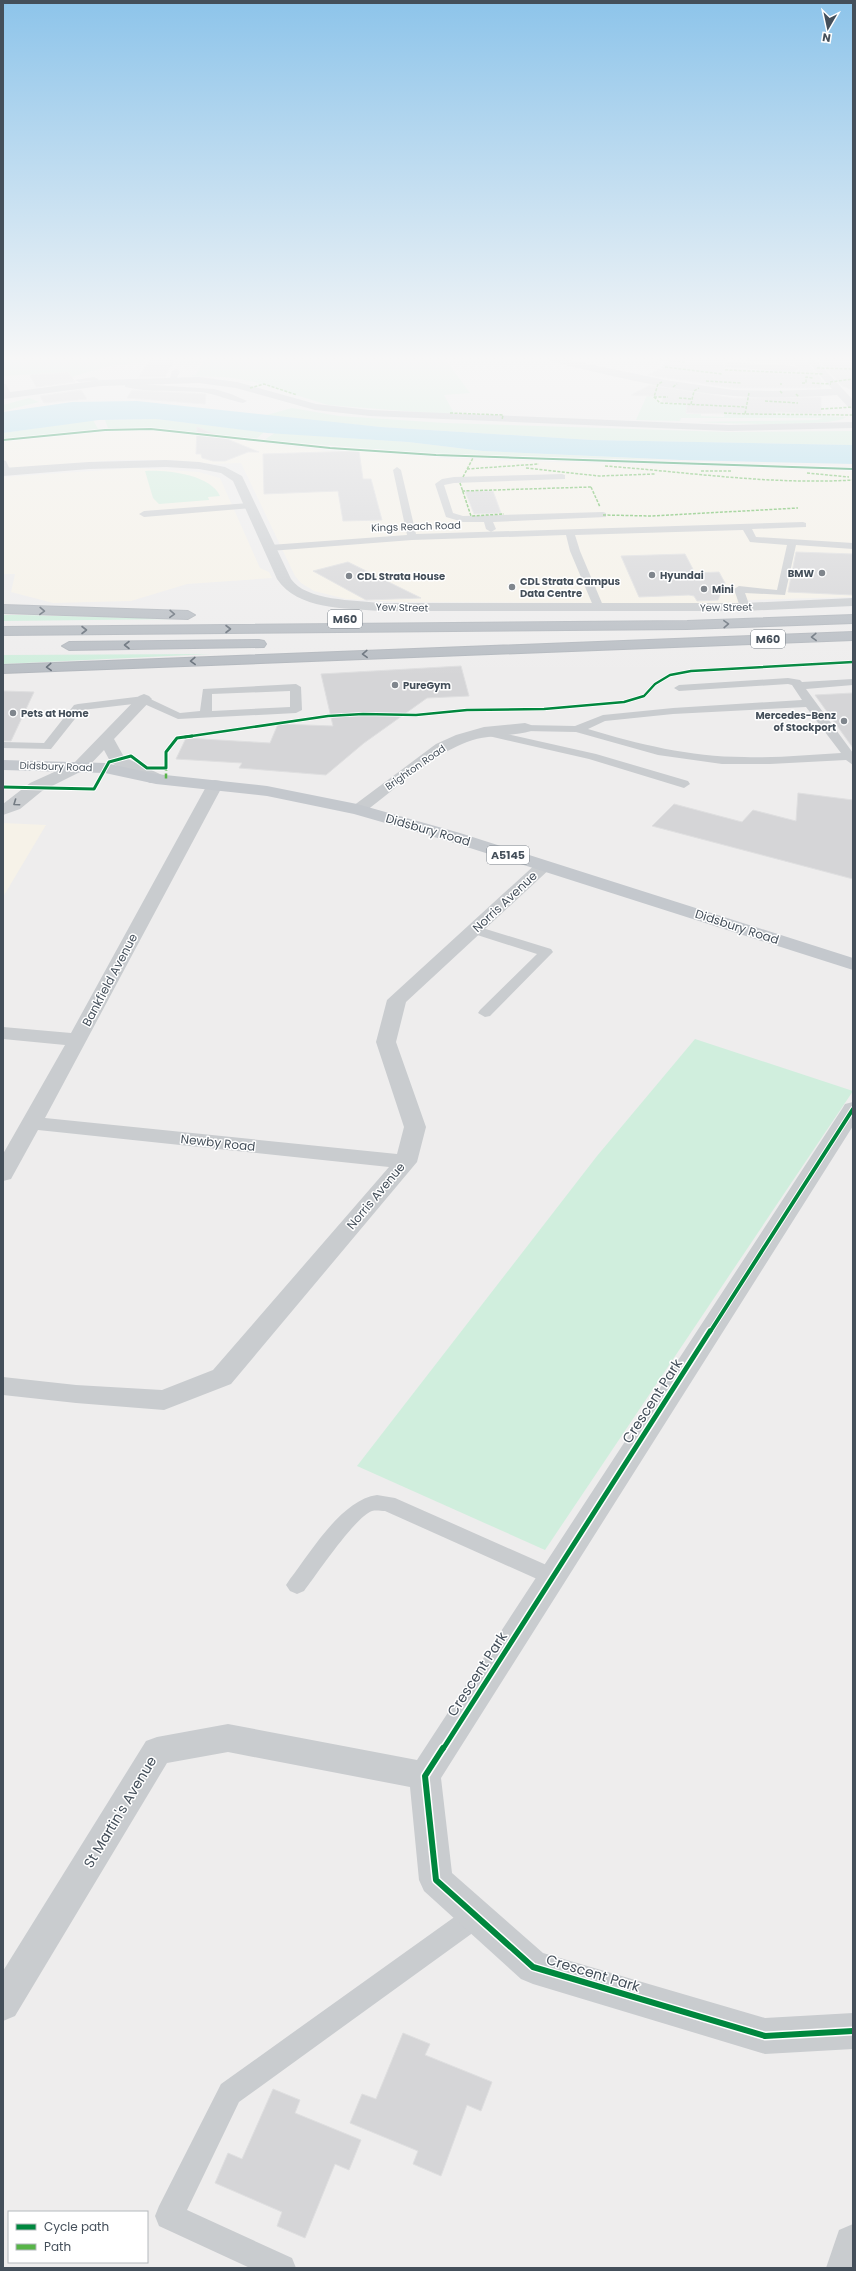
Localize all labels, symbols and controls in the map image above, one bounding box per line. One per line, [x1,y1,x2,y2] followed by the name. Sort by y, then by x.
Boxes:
[808,8,848,48] north arrow
[821,29,832,46] text: N
[371,517,461,536] street label: Kings Reach Road
[788,566,814,581] place label: BMW
[660,568,704,583] place label: Hyundai
[817,568,827,578] marker: BMW
[357,569,445,584] place label: CDL Strata House
[647,570,657,580] marker: Hyundai
[344,571,354,581] marker: CDL Strata House
[520,574,621,601] place label: CDL Strata Campus Data Centre
[507,582,517,592] marker: CDL Strata Campus Data Centre
[712,582,734,597] place label: Mini
[699,584,709,594] marker: Mini
[376,600,429,615] street label: Yew Street
[700,600,753,615] street label: Yew Street
[39,606,45,615] one-way arrow
[169,610,175,619] one-way arrow
[328,610,362,628] road number: M60
[723,619,729,628] one-way arrow
[225,625,231,633] one-way arrow
[81,626,87,634] one-way arrow
[751,630,785,648] road number: M60
[811,633,817,642] one-way arrow
[124,641,130,649] one-way arrow
[362,650,368,659] one-way arrow
[190,657,196,666] one-way arrow
[46,663,52,672] one-way arrow
[403,678,451,693] place label: PureGym
[390,680,400,690] marker: PureGym
[21,706,89,721] place label: Pets at Home
[8,708,18,718] marker: Pets at Home
[755,708,836,735] place label: Mercedes-Benz of Stockport
[839,716,849,726] marker: Mercedes-Benz of Stockport
[382,741,449,794] street label: Brighton Road
[19,758,93,775] street label: Didsbury Road
[14,798,21,805] one-way arrow
[384,809,472,850] street label: Didsbury Road
[487,846,529,864] road number: A5145
[469,867,541,936] street label: Norris Avenue
[693,905,781,948] street label: Didsbury Road
[78,930,141,1029] street label: Bankfield Avenue
[180,1130,256,1155] street label: Newby Road
[343,1159,409,1233] street label: Norris Avenue
[617,1354,687,1447] street label: Crescent Park
[442,1627,512,1720] street label: Crescent Park
[79,1752,161,1872] street label: St Martin's Avenue
[544,1949,643,1997] street label: Crescent Park
[8,2211,148,2263] legend
[44,2218,109,2235] text: Cycle path
[44,2238,71,2255] text: Path

